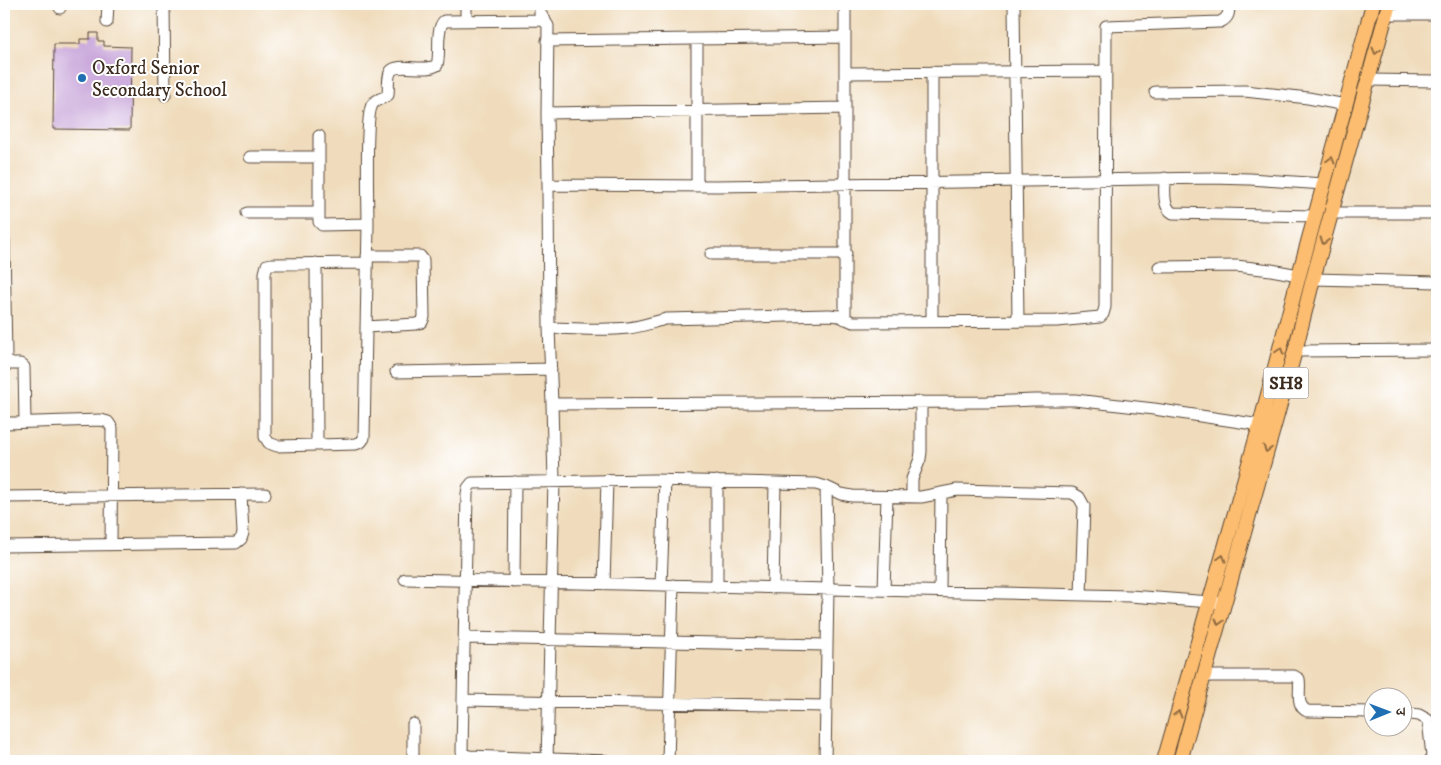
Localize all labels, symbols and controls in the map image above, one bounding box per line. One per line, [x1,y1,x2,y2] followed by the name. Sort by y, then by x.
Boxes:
[1371,46,1381,54] one-way arrow
[92,57,227,102] place label: Oxford Senior Secondary School
[76,72,88,84] marker: Oxford Senior Secondary School
[1325,157,1335,165] one-way arrow
[1319,237,1330,246] one-way arrow
[1274,347,1284,355] one-way arrow
[1264,368,1308,398] road number: SH8
[1263,444,1273,452] one-way arrow
[1216,554,1226,563] one-way arrow
[1214,618,1225,626] one-way arrow
[1364,688,1414,738] north arrow
[1391,707,1409,716] text: उ
[1172,711,1182,719] one-way arrow

